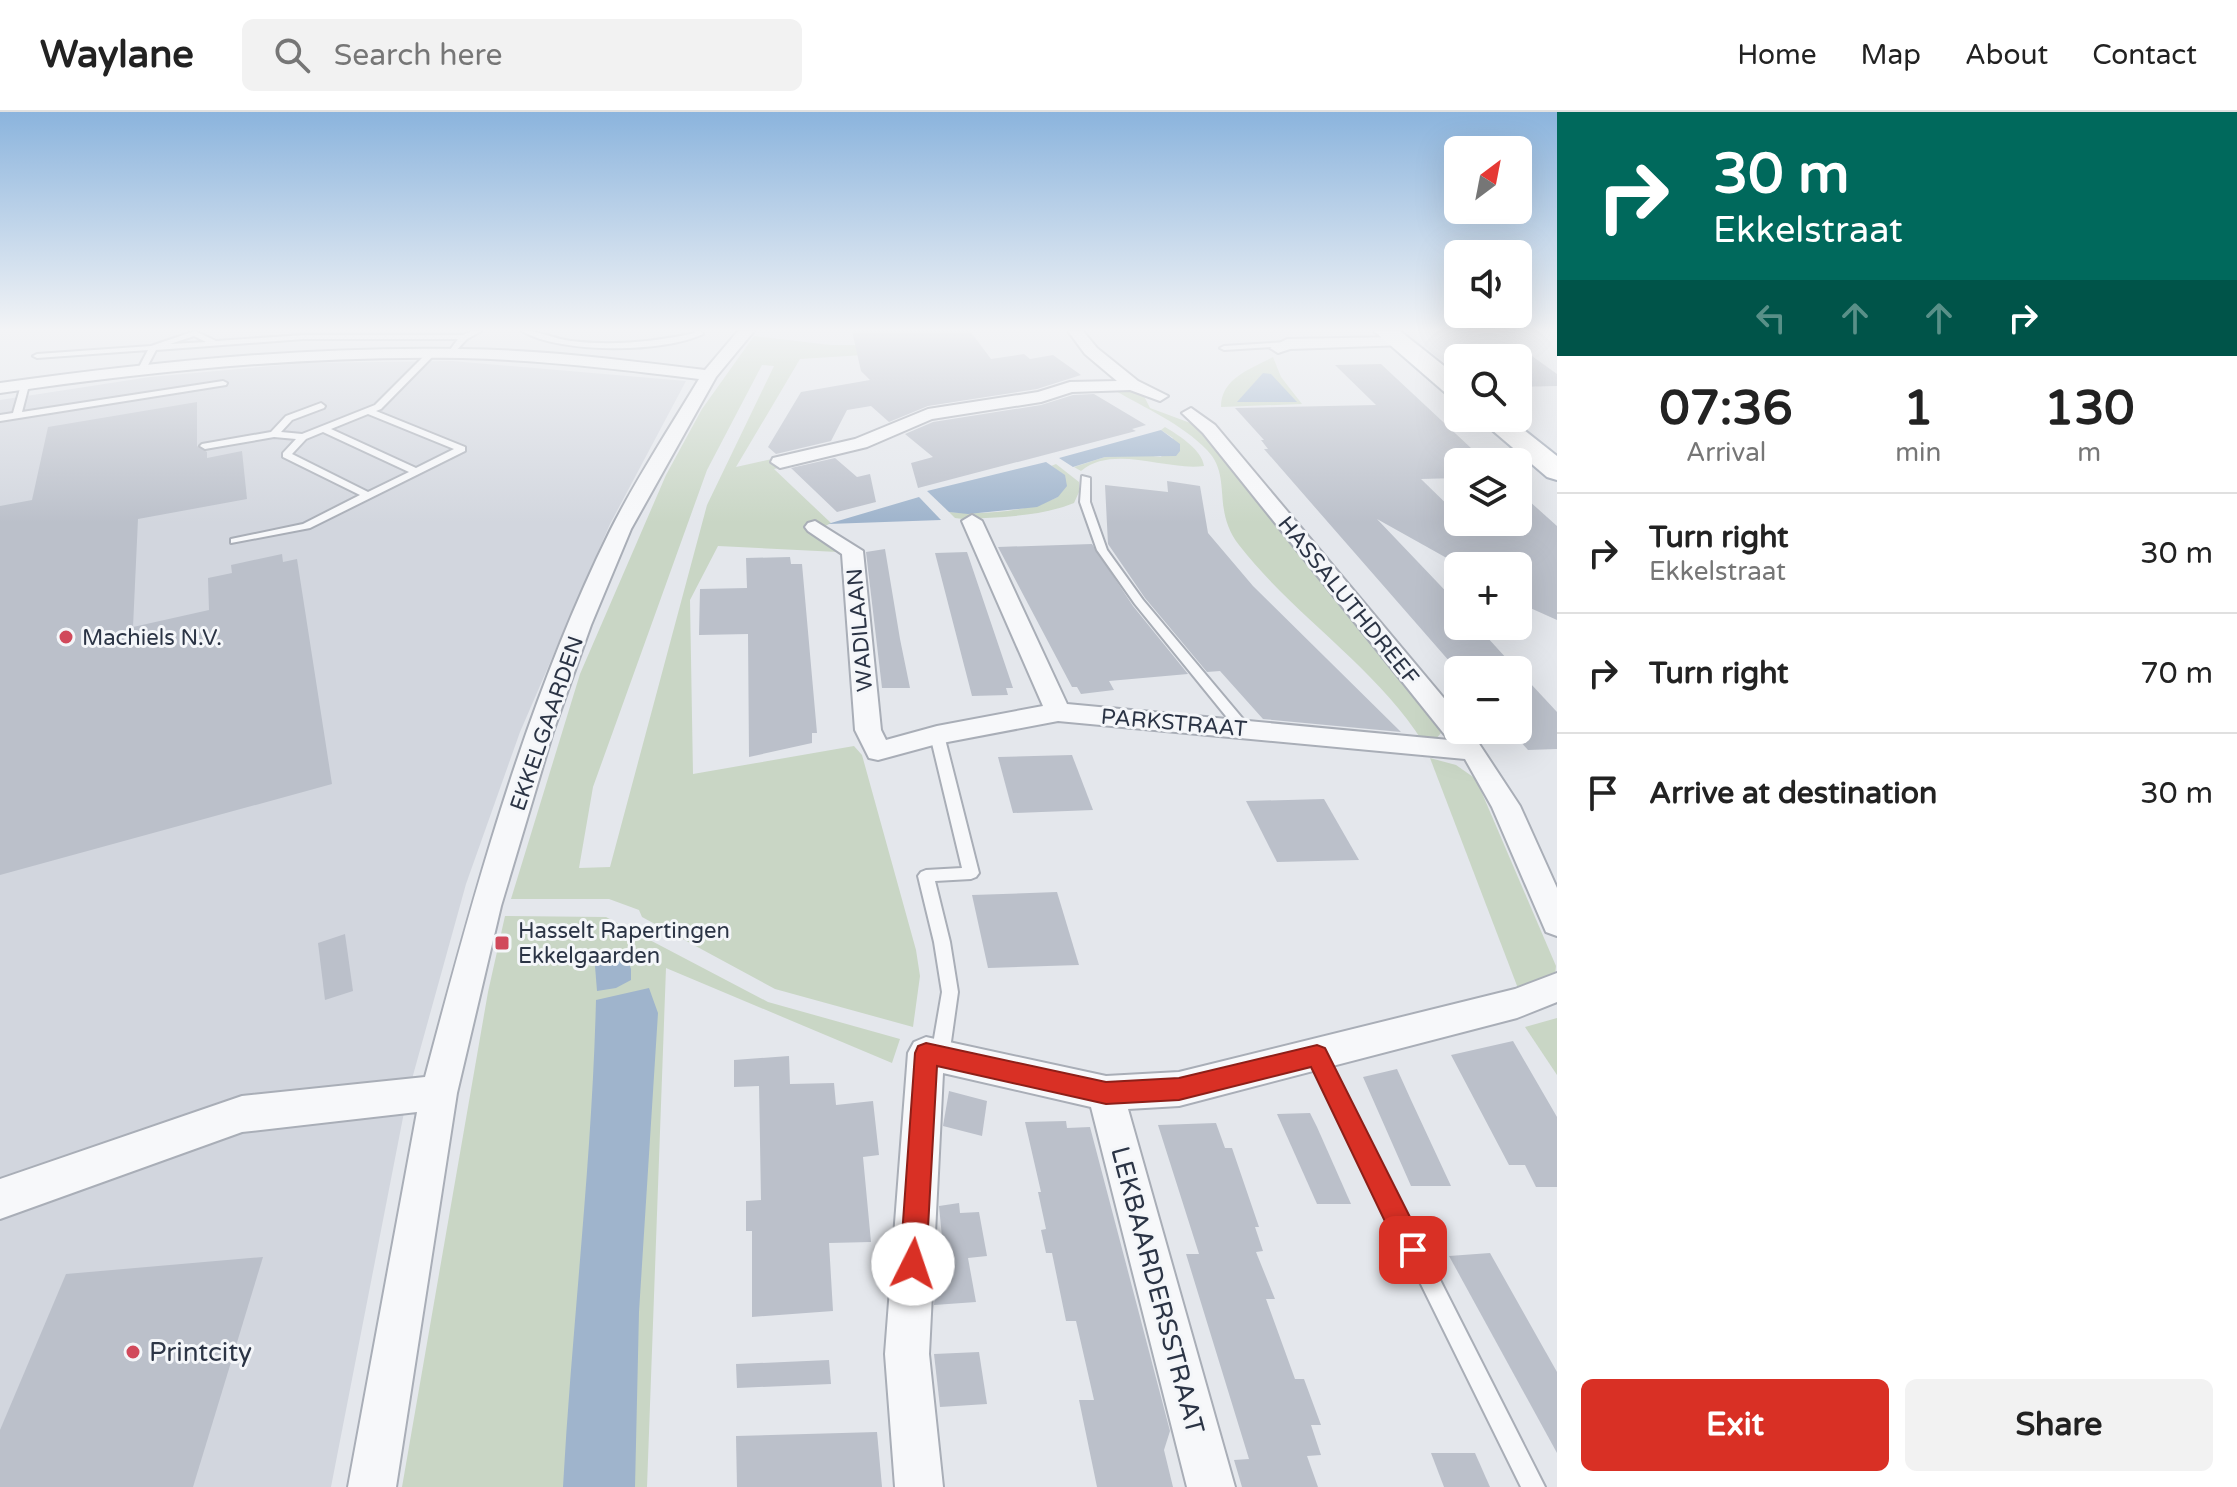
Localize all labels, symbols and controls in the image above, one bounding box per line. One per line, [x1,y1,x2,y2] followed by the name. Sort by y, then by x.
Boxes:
[242,19,802,91] search box
[40,32,194,78] text: Waylane
[270,33,314,77] icon: search
[334,37,503,74] text: Search here
[1737,38,1817,72] text: Home
[1861,38,1921,72] text: Map
[1965,38,2048,72] text: About
[2092,38,2197,72] text: Contact
[1444,136,1532,224] north arrow
[1444,136,1532,744] map controls
[1713,141,1849,208] text: 30 m
[1581,144,1685,248] icon: right
[1713,209,1903,252] text: Ekkelstraat
[1444,240,1532,328] button: sound
[1749,296,1793,340] icon: left
[1833,296,1877,340] icon: ahead
[1917,296,1961,340] icon: ahead
[2001,296,2045,340] icon: right
[1444,344,1532,432] button: search
[1660,380,1793,438] text: 07:36
[1903,380,1933,438] text: 1
[2044,380,2134,438] text: 130
[1686,437,1766,468] text: Arrival
[1895,437,1941,468] text: min
[2077,437,2101,468] text: m
[1444,448,1532,536] button: layers
[1272,511,1424,690] street label: HASSALUTHDREEF
[1649,519,1789,556] text: Turn right
[1581,531,1625,575] icon: right
[2140,535,2213,572] text: 30 m
[1444,552,1532,640] button: +
[1649,556,1786,587] text: Ekkelstraat
[842,567,878,693] street label: WADILAAN
[82,625,222,651] place label: Machiels N.V.
[57,628,75,646] marker: Machiels N.V.
[505,633,589,814] street label: EKKELGAARDEN
[1581,651,1625,695] icon: right
[1649,655,1789,692] text: Turn right
[2140,655,2213,692] text: 70 m
[1444,656,1532,744] button: −
[1100,704,1249,742] street label: PARKSTRAAT
[1581,771,1625,815] icon: arrive
[1649,775,1937,812] text: Arrive at destination
[2140,775,2213,812] text: 30 m
[518,918,730,969] place label: Hasselt Rapertingen Ekkelgaarden
[493,934,511,952] marker: Hasselt Rapertingen Ekkelgaarden
[1104,1143,1211,1437] street label: LEKBAARDERSSTRAAT
[1379,1216,1447,1284] pin
[871,1222,955,1306] position arrow
[1391,1228,1435,1272] icon: arrive
[149,1337,252,1368] place label: Printcity
[124,1343,142,1361] marker: Printcity
[1581,1379,1889,1471] button: Exit
[1905,1379,2213,1471] button: Share

